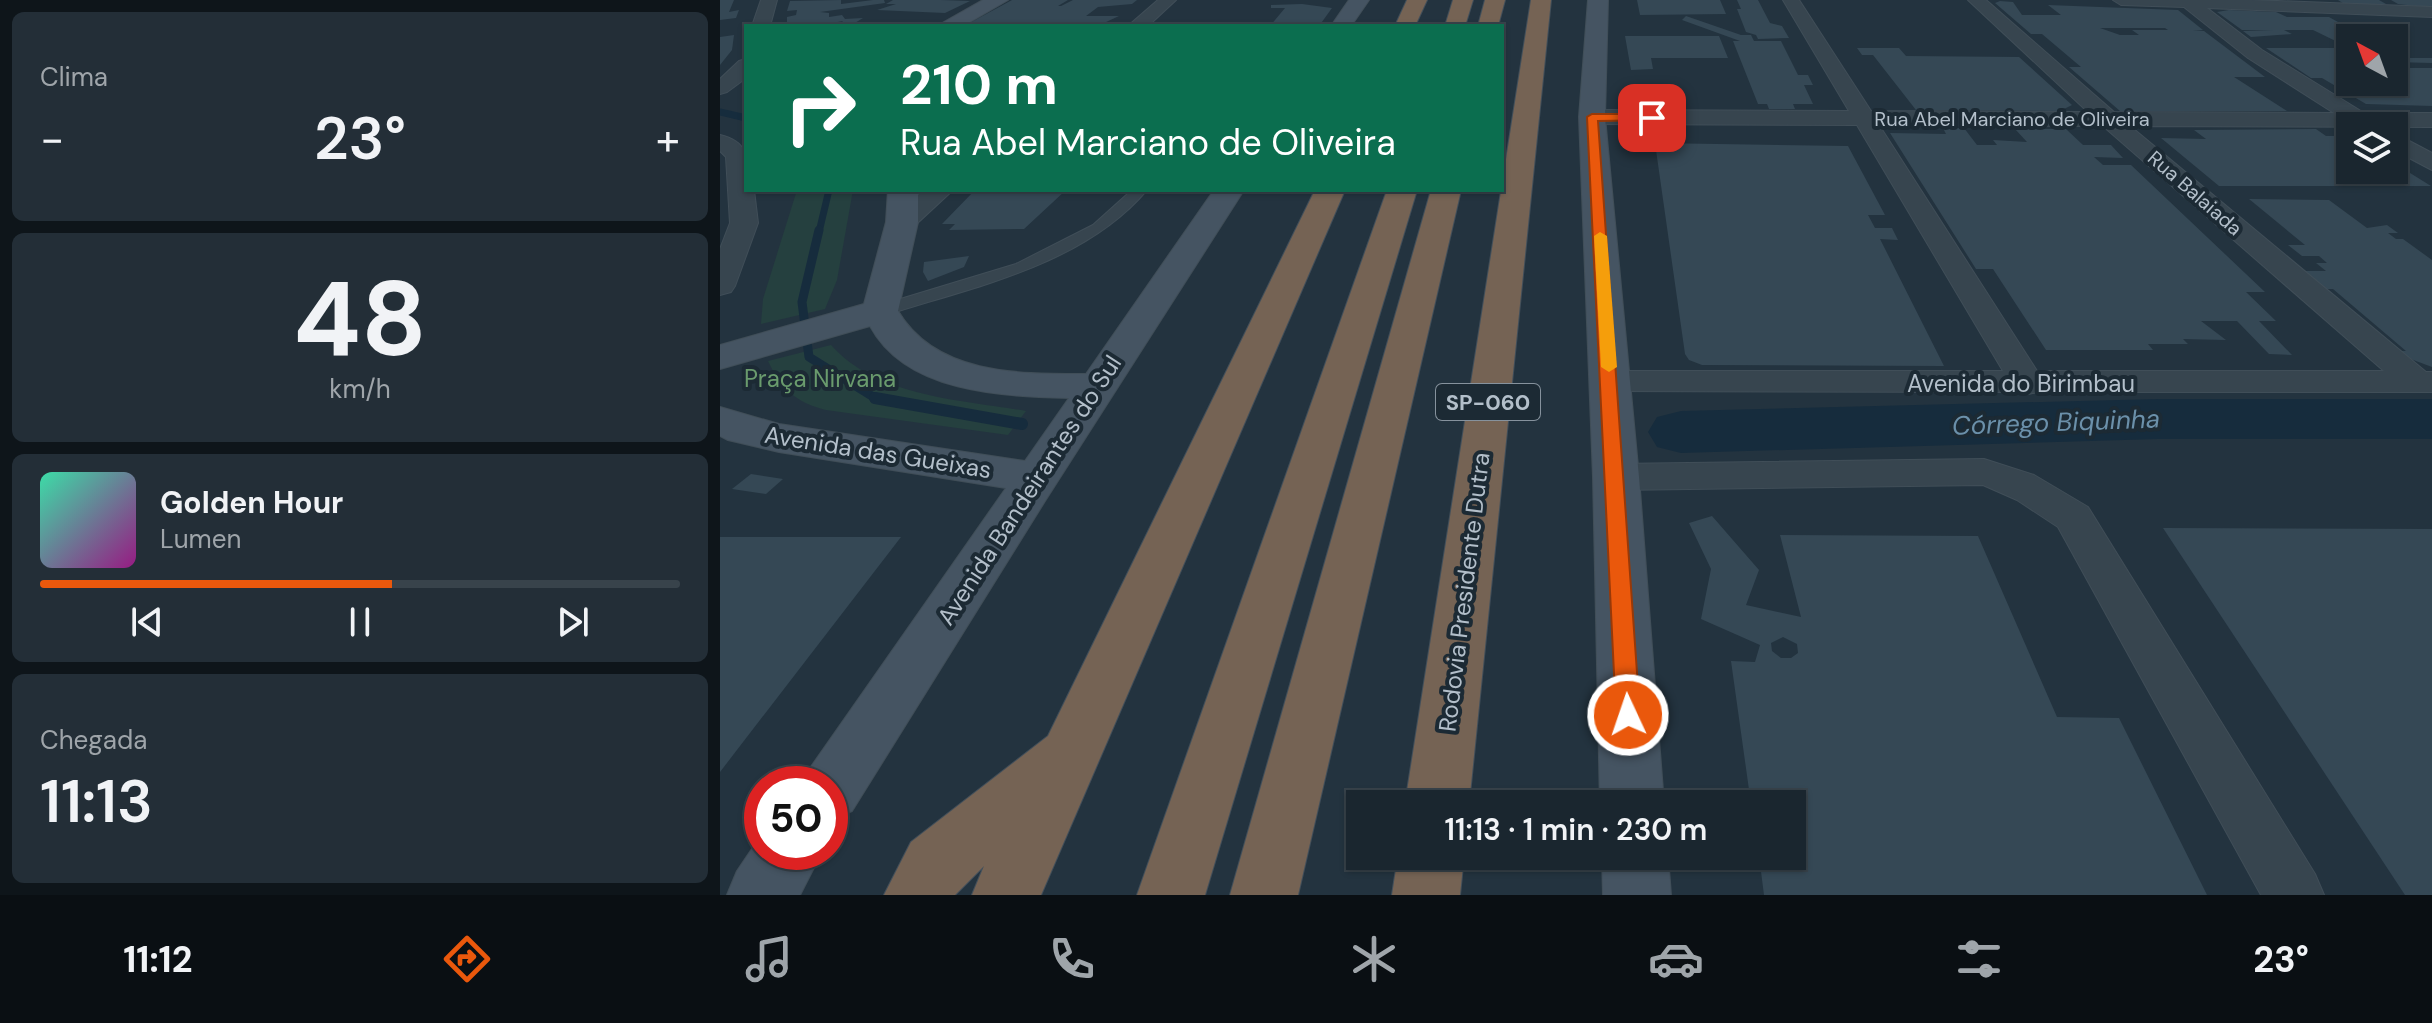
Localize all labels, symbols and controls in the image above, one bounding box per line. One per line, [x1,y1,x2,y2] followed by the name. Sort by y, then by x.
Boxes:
[2336,24,2408,96] north arrow
[2336,24,2408,184] map controls
[900,48,1058,121] text: 210 m
[768,56,872,160] icon: right
[40,60,108,94] text: Clima
[1618,84,1686,152] pin
[1630,96,1674,140] icon: arrive
[314,99,406,178] text: 23°
[1874,106,2150,132] street label: Rua Abel Marciano de Oliveira
[40,110,64,168] text: −
[656,110,680,168] text: +
[2336,112,2408,184] button: layers
[900,119,1396,166] text: Rua Abel Marciano de Oliveira
[2142,145,2248,241] street label: Rua Balaiada
[293,252,427,387] text: 48
[930,349,1128,631] street label: Avenida Bandeirantes do Sul
[744,363,896,394] park label: Praça Nirvana
[1907,368,2135,399] street label: Avenida do Birimbau
[329,372,391,406] text: km/h
[1436,384,1540,420] road number: SP-060
[1951,401,2161,443] water label: Córrego Biquinha
[762,419,994,485] street label: Avenida das Gueixas
[1431,451,1497,733] street label: Rodovia Presidente Dutra
[160,483,343,522] text: Golden Hour
[160,522,241,556] text: Lumen
[125,600,169,644] icon: previous
[338,600,382,644] icon: pause
[551,600,595,644] icon: next
[1586,673,1670,757] position arrow
[40,723,147,757] text: Chegada
[40,762,153,841] text: 11:13
[744,766,848,870] speed limit sign: 50
[1445,810,1707,849] text: 11:13 · 1 min · 230 m
[439,931,495,987] icon: directions
[741,931,797,987] icon: music
[1044,931,1100,987] icon: phone
[1346,931,1402,987] icon: climate
[1648,931,1704,987] icon: car
[1951,931,2007,987] icon: filters
[123,936,192,983] text: 11:12
[2253,936,2309,983] text: 23°

